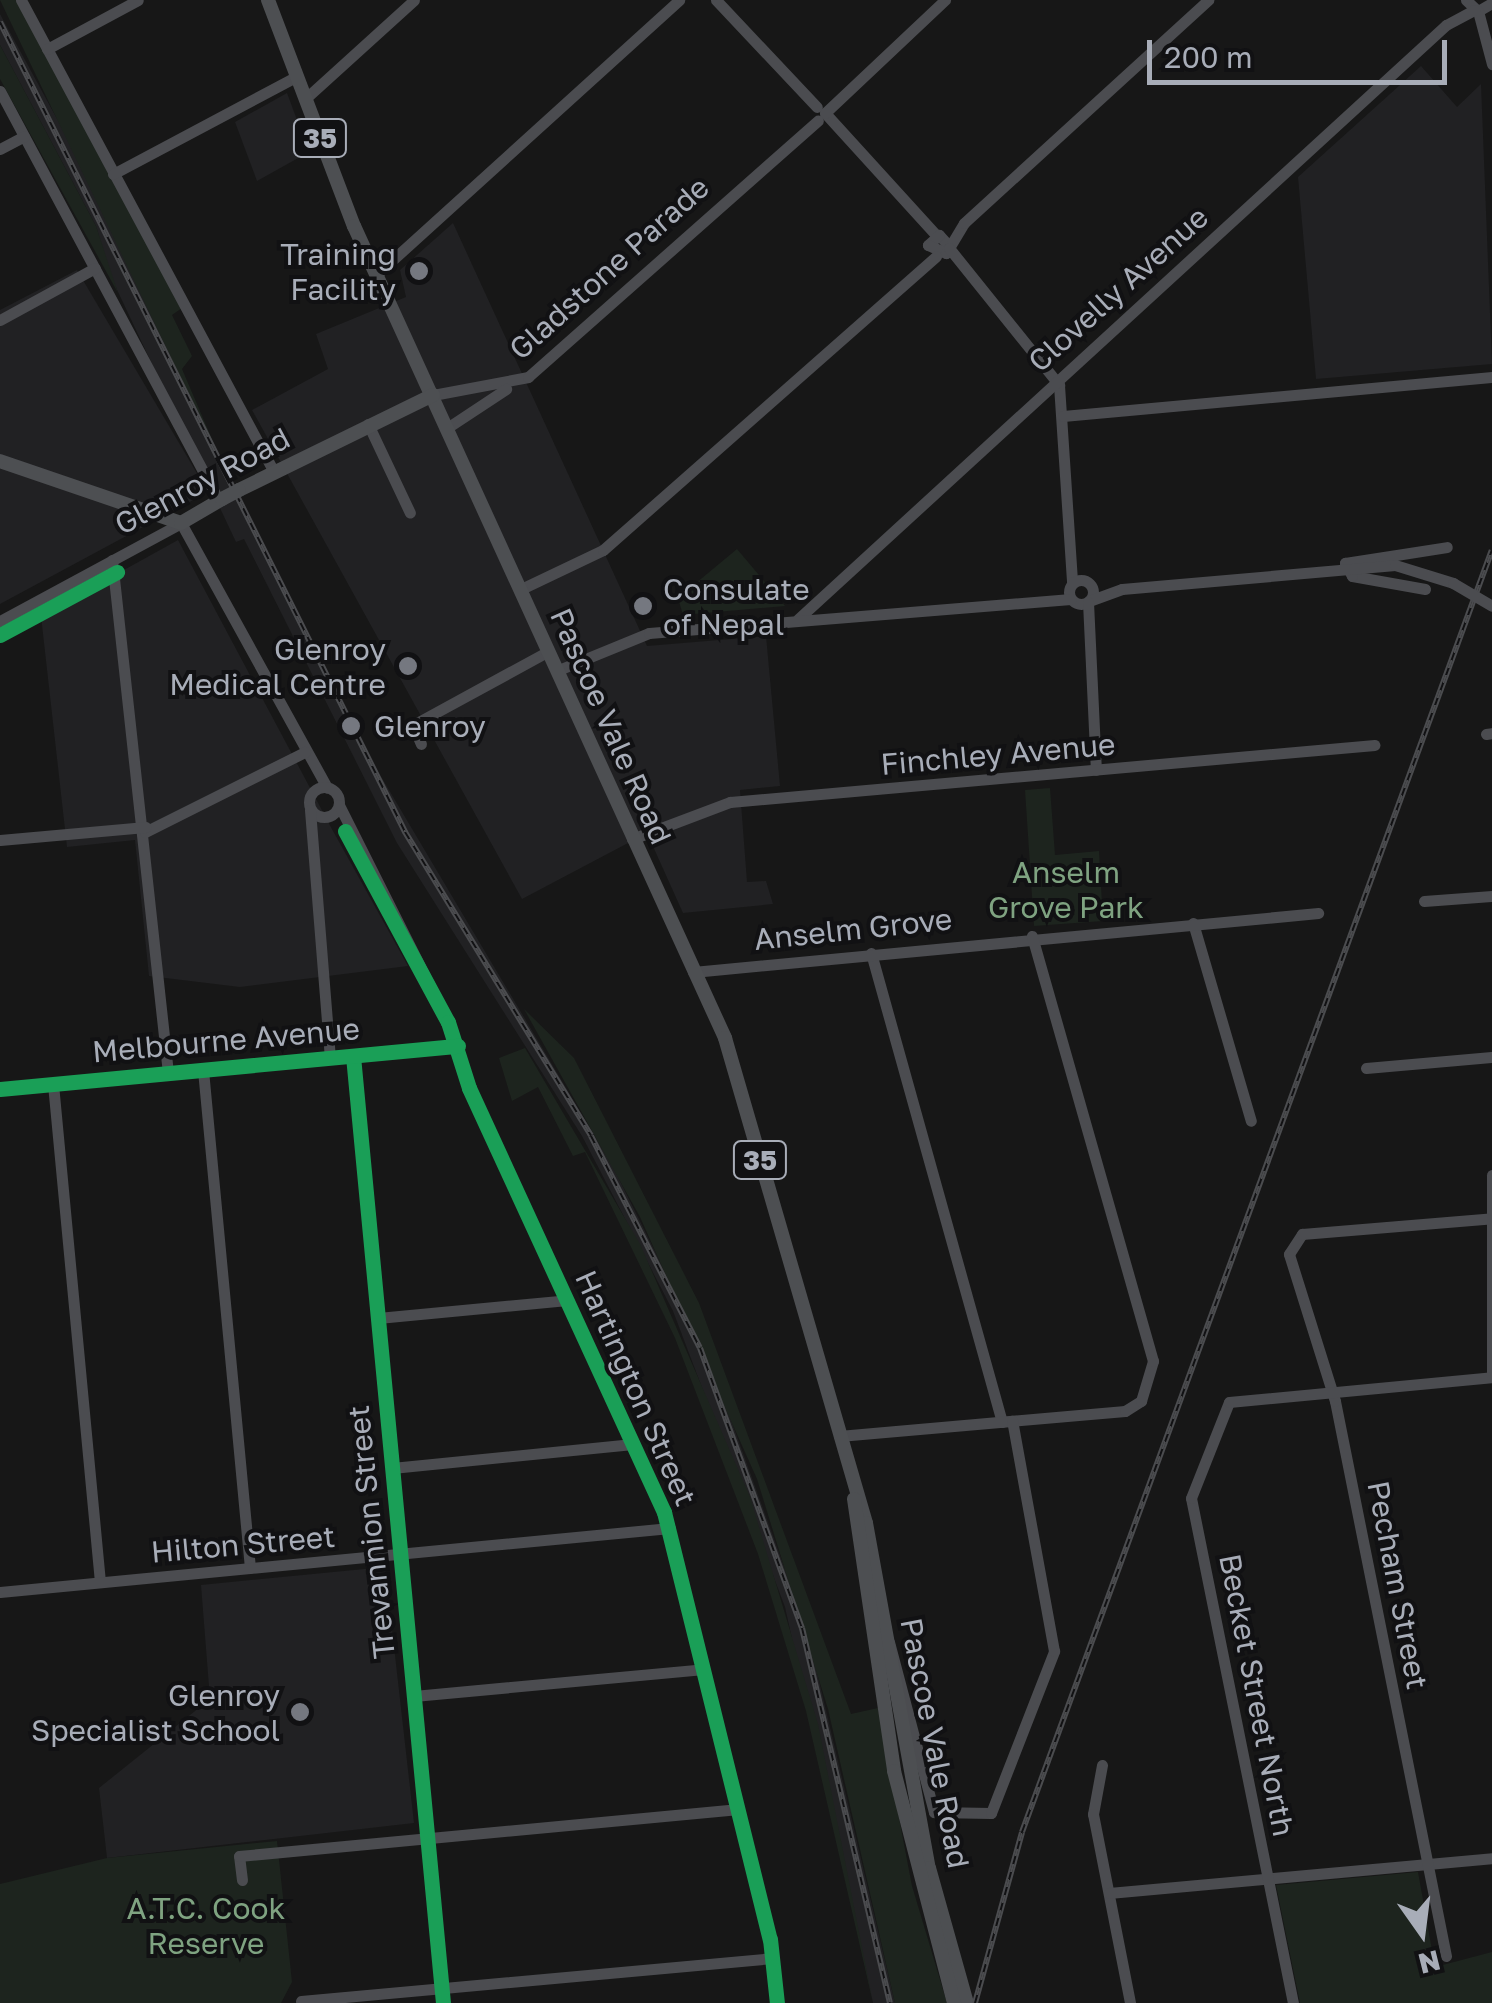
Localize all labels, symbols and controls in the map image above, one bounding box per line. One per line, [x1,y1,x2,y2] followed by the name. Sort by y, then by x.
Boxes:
[1152,20,1452,82] scale bar
[1164,39,1253,75] text: 200 m
[292,115,348,161] road number: 35
[502,169,716,367] street label: Gladstone Parade
[1021,199,1215,379] street label: Clovelly Avenue
[280,236,396,306] place label: Training Facility
[406,258,432,284] marker: Training Facility
[108,420,296,542] street label: Glenroy Road
[663,571,810,642] place label: Consulate of Nepal
[632,595,654,617] marker: Consulate of Nepal
[543,602,679,850] street label: Pascoe Vale Road
[169,631,386,702] place label: Glenroy Medical Centre
[395,653,421,679] marker: Glenroy Medical Centre
[374,708,486,744] place label: Glenroy
[338,713,364,739] marker: Glenroy
[879,726,1117,782] street label: Finchley Avenue
[988,854,1144,924] park label: Anselm Grove Park
[752,901,954,957] street label: Anselm Grove
[91,1010,361,1070] street label: Melbourne Avenue
[732,1137,788,1183] road number: 35
[568,1265,704,1511] street label: Hartington Street
[340,1403,402,1661] street label: Trevannion Street
[1360,1478,1436,1692] street label: Pecham Street
[149,1518,337,1570] street label: Hilton Street
[1212,1551,1302,1839] street label: Becket Street North
[893,1615,977,1871] street label: Pascoe Vale Road
[31,1677,280,1748] place label: Glenroy Specialist School
[289,1701,311,1723] marker: Glenroy Specialist School
[1372,1883,1472,1983] north arrow
[127,1890,285,1960] park label: A.T.C. Cook Reserve
[1415,1944,1444,1981] text: N

